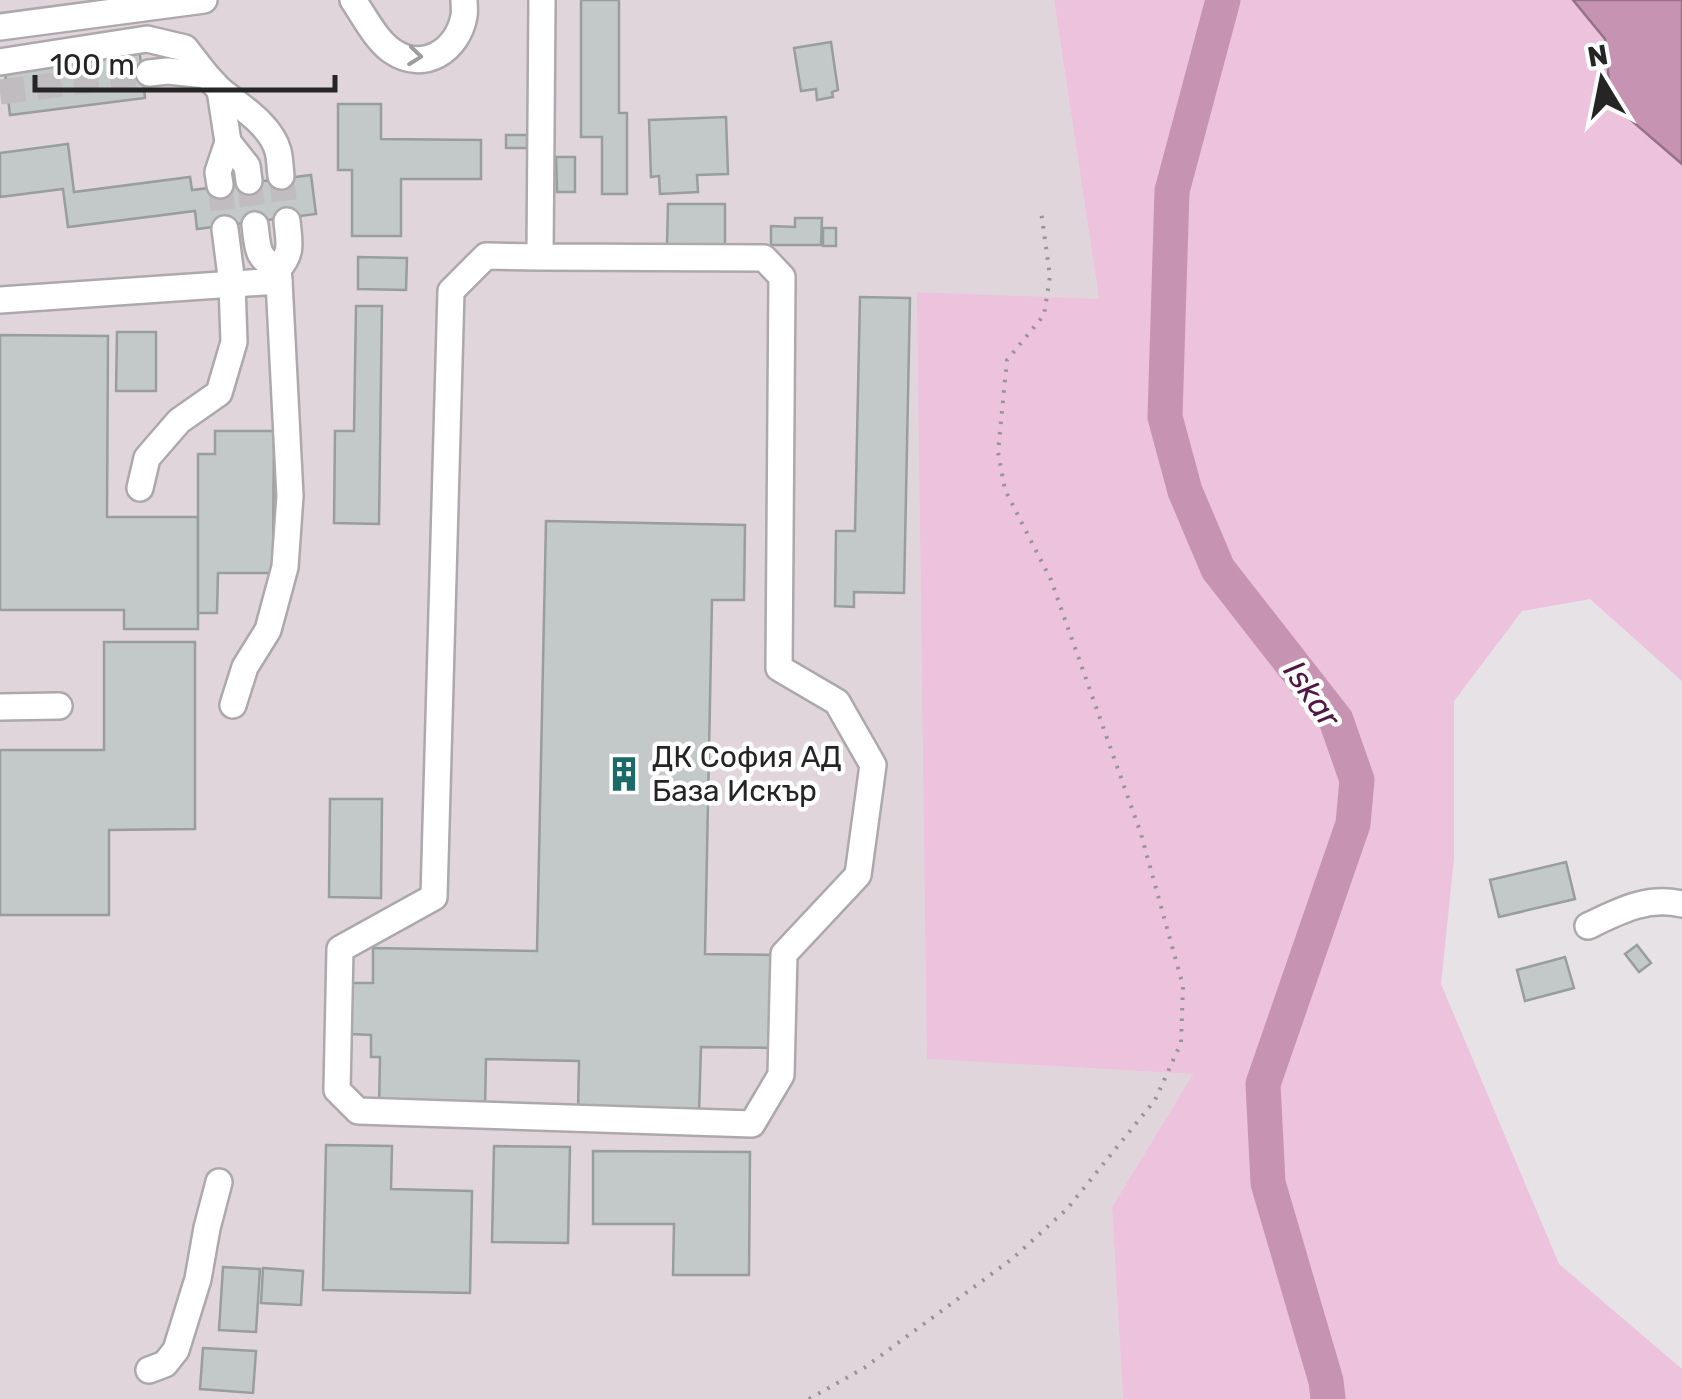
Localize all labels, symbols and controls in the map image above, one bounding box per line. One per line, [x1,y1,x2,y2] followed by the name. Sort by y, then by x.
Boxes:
[35,30,335,92] scale bar
[1552,30,1652,130] north arrow
[1585,38,1611,74] text: N
[408,44,424,66] one-way arrow
[50,47,135,83] text: 100 m
[1276,653,1349,736] water label: Iskar
[652,739,842,809] place label: ДК София АД База Искър
[605,755,643,793] building icon: ДК София АД База Искър

